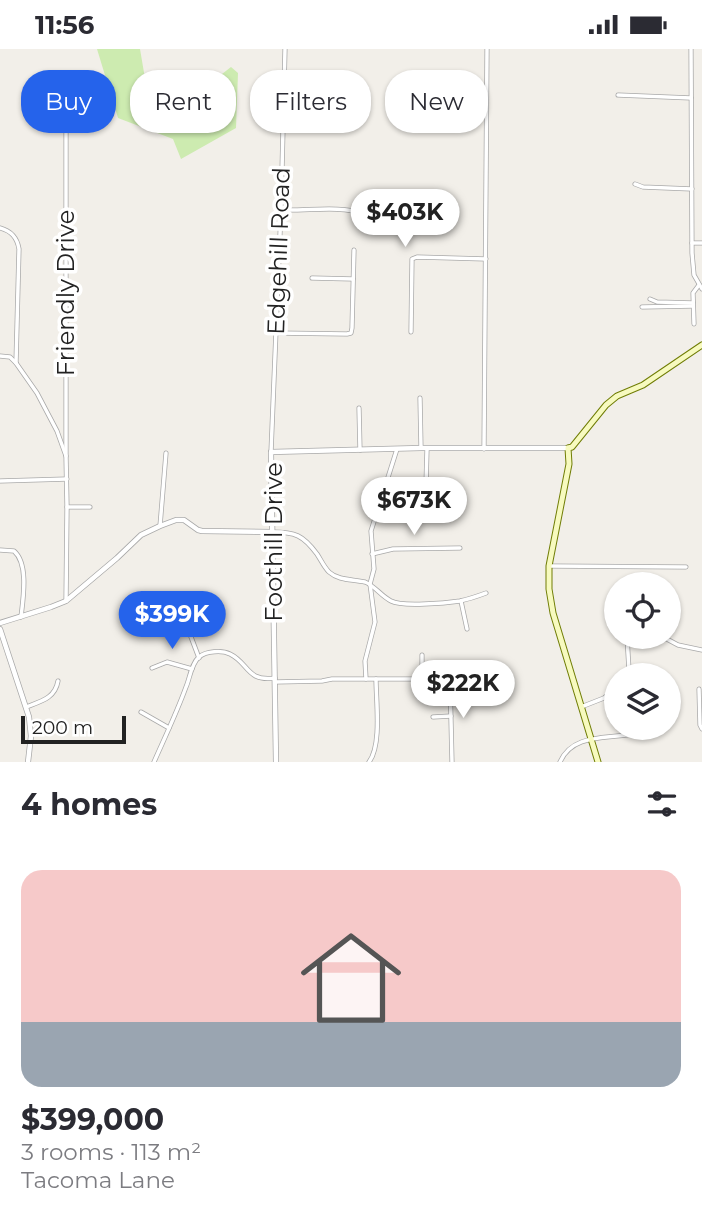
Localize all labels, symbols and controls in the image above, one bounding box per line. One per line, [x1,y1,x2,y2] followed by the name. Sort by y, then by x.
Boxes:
[35,9,94,41] text: 11:56
[21,70,116,133] chip: Buy
[130,70,236,133] chip: Rent
[250,70,371,133] chip: Filters
[385,70,488,133] chip: New
[261,167,296,335] street label: Edgehill Road
[356,189,454,249] pin: $403K
[367,198,443,226] text: $403K
[51,210,80,376] street label: Friendly Drive
[259,462,288,622] street label: Foothill Drive
[365,477,463,537] pin: $673K
[377,486,451,514] text: $673K
[604,572,681,740] map controls
[604,572,681,649] button: locate
[123,591,221,651] pin: $399K
[135,600,209,628] text: $399K
[414,661,512,720] pin: $222K
[604,663,681,740] button: layers
[427,669,499,697] text: $222K
[21,713,126,745] scale bar
[32,716,93,739] text: 200 m
[643,785,681,823] icon: filters
[21,786,157,823] text: 4 homes
[288,915,414,1041] icon: home
[21,1101,164,1138] text: $399,000
[21,1138,201,1166] text: 3 rooms · 113 m²
[21,1166,175,1194] text: Tacoma Lane

